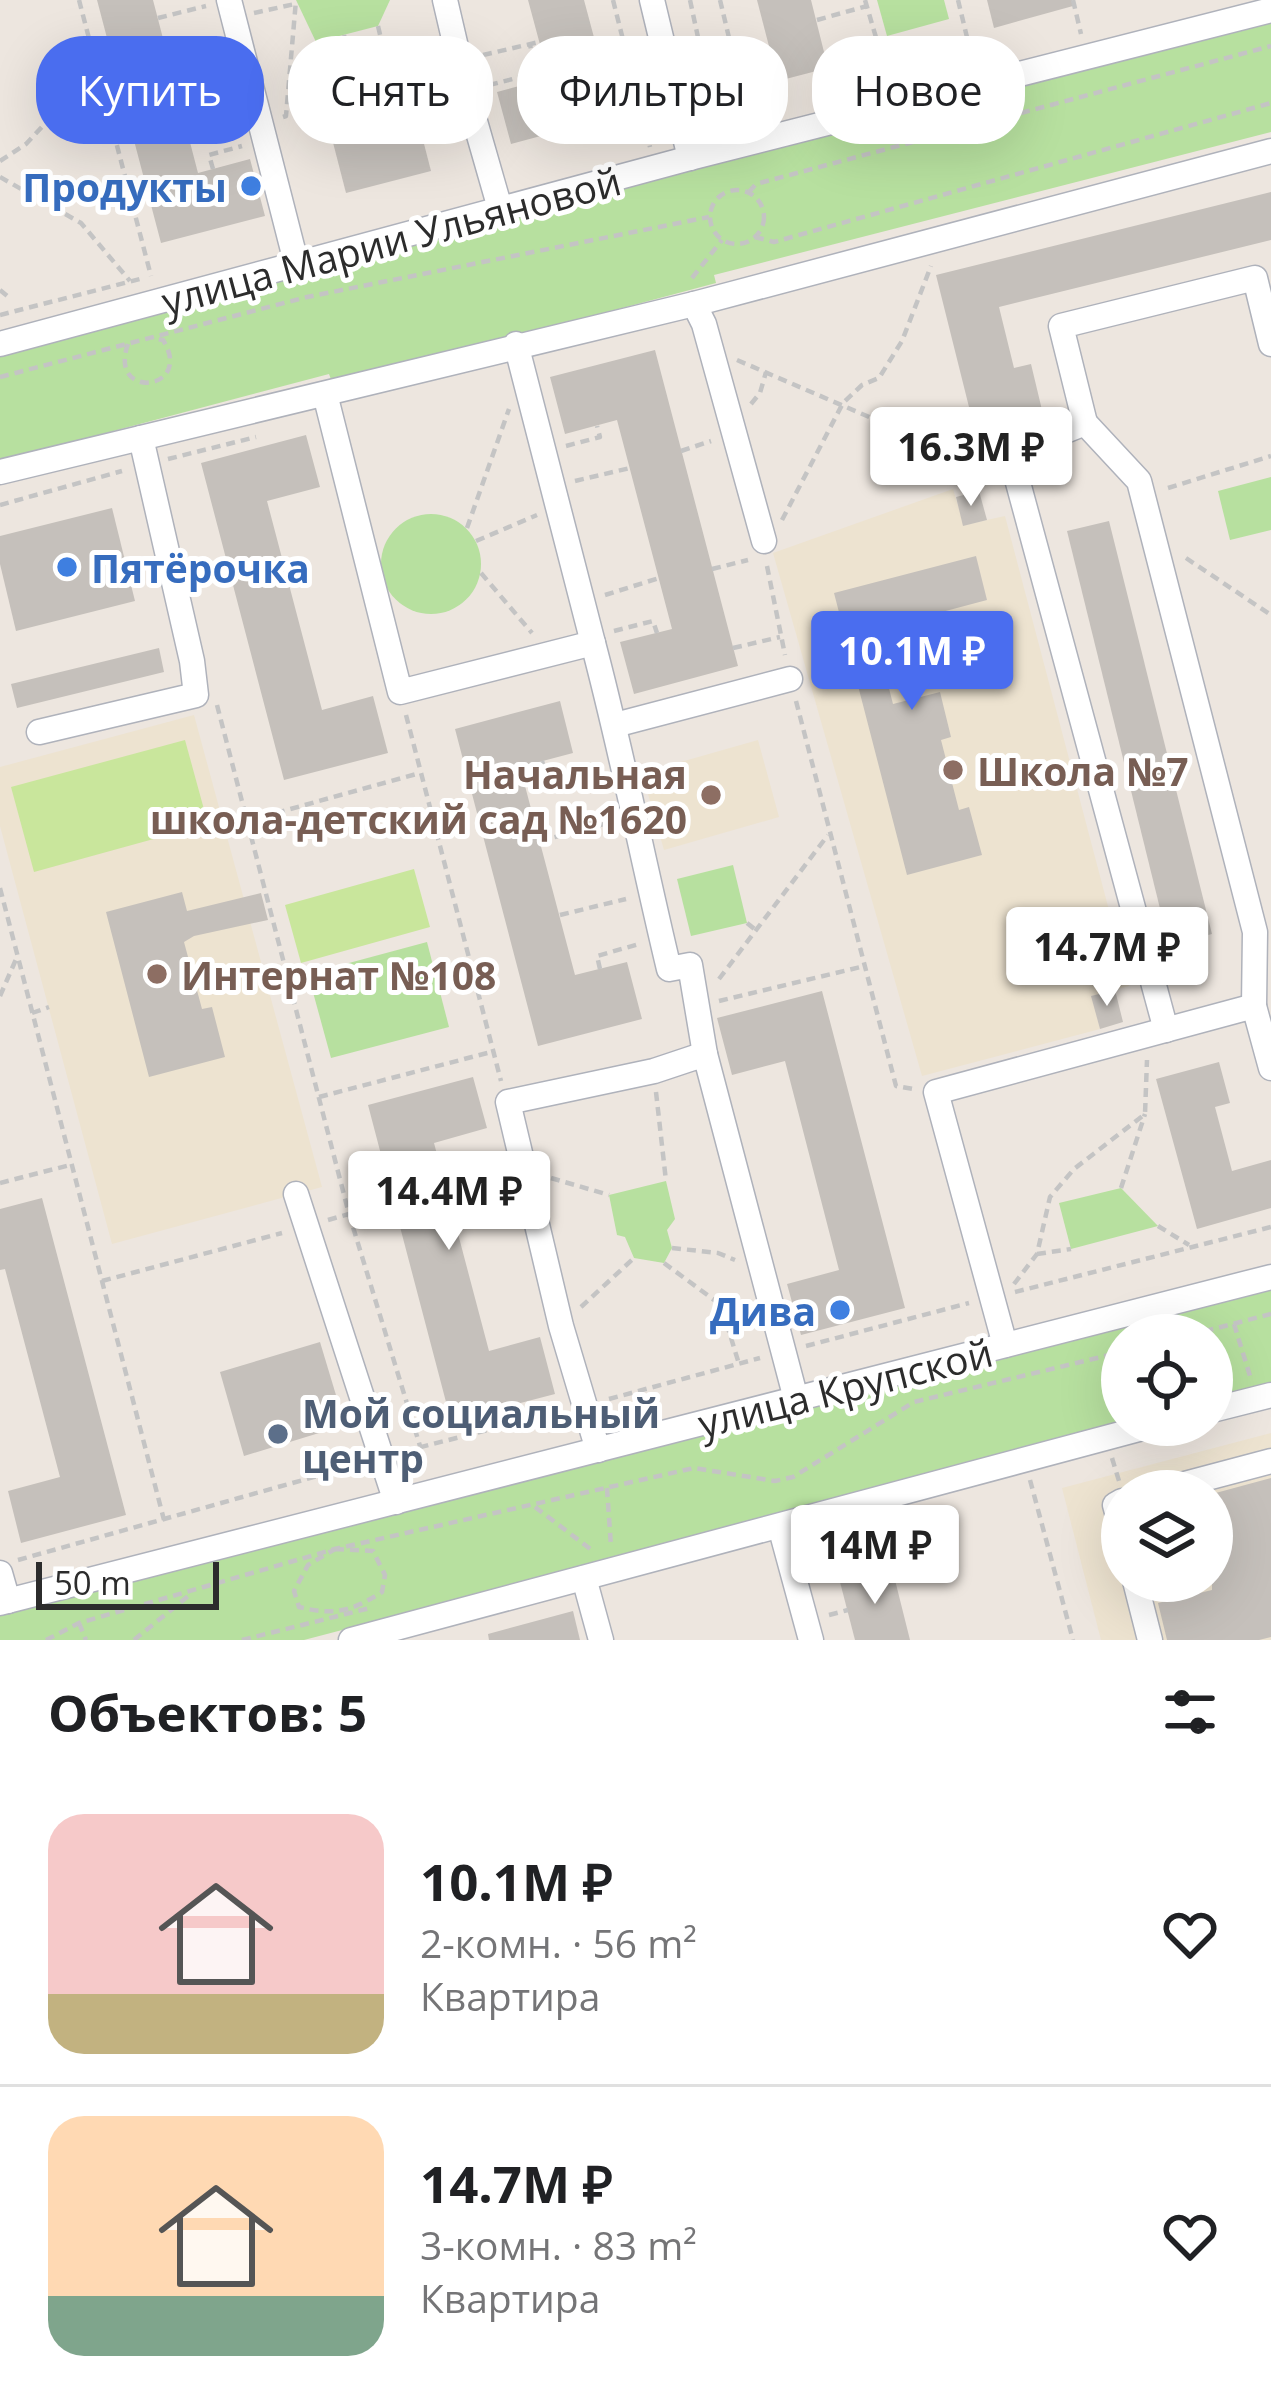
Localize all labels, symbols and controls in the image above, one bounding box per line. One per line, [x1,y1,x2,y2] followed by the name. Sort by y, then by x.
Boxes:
[36,36,264,144] chip: Купить
[288,36,493,144] chip: Снять
[517,36,788,144] chip: Фильтры
[812,36,1025,144] chip: Новое
[156,153,626,327] street label: улица Марии Ульяновой
[22,160,227,213] place label: Продукты
[238,173,264,199] marker: Продукты
[860,407,1082,509] pin: 16.3M ₽
[897,419,1045,472] text: 16.3M ₽
[91,541,310,594] place label: Пятёрочка
[54,554,80,580] marker: Пятёрочка
[801,611,1023,713] pin: 10.1M ₽
[838,623,986,676] text: 10.1M ₽
[977,744,1189,797] place label: Школа №7
[150,747,687,845] place label: Начальная школа-детский сад №1620
[940,757,966,783] marker: Школа №7
[698,782,724,808] marker: Начальная школа-детский сад №1620
[996,907,1218,1009] pin: 14.7M ₽
[1033,919,1181,972] text: 14.7M ₽
[181,948,496,1001] place label: Интернат №108
[144,961,170,987] marker: Интернат №108
[338,1151,560,1253] pin: 14.4M ₽
[375,1163,523,1216] text: 14.4M ₽
[710,1284,816,1337] place label: Дива
[827,1297,853,1323] marker: Дива
[1101,1314,1233,1602] map controls
[1101,1314,1233,1446] button: locate
[692,1325,998,1449] street label: улица Крупской
[302,1386,660,1484] place label: Мой социальный центр
[265,1421,291,1447] marker: Мой социальный центр
[1101,1470,1233,1602] button: layers
[791,1505,959,1607] pin: 14M ₽
[818,1517,932,1570] text: 14M ₽
[36,1556,219,1609] scale bar
[54,1560,131,1605] text: 50 m
[48,1677,367,1747] text: Объектов: 5
[1157,1679,1223,1745] icon: filters
[420,1846,613,1916] text: 10.1M ₽
[144,1862,288,2006] icon: home
[1157,1901,1223,1967] icon: heart
[420,1916,697,1969] text: 2-комн. · 56 m²
[420,1969,600,2022] text: Квартира
[420,2148,613,2218] text: 14.7M ₽
[144,2164,288,2308] icon: home
[1157,2203,1223,2269] icon: heart
[420,2218,697,2271] text: 3-комн. · 83 m²
[420,2271,600,2324] text: Квартира

